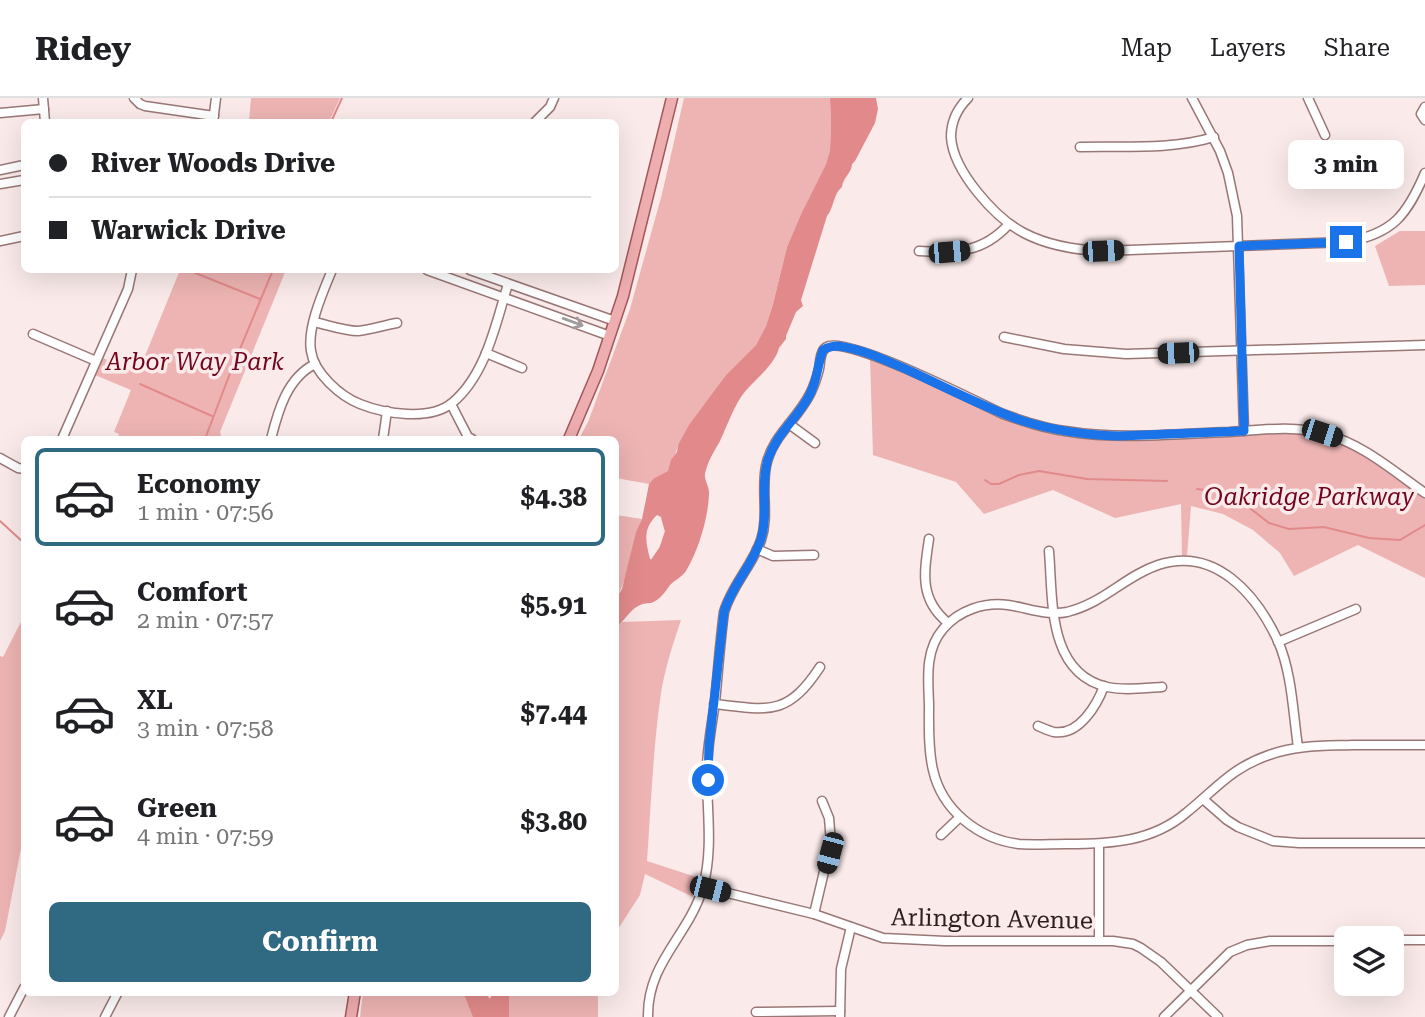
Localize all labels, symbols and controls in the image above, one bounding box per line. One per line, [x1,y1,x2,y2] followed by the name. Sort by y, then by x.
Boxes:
[35,29,131,68] text: Ridey
[1121,34,1172,62] text: Map
[1210,34,1286,62] text: Layers
[1324,34,1390,62] text: Share
[1288,141,1404,190] callout: 3 min
[91,148,335,178] text: River Woods Drive
[1314,151,1378,178] text: 3 min
[91,215,286,245] text: Warwick Drive
[1330,226,1362,258] route end
[928,240,971,264] car
[1082,240,1125,262] car
[562,317,584,330] one-way arrow
[1157,342,1200,364] car
[104,348,284,376] park label: Arbor Way Park
[1299,417,1346,449] car
[53,466,116,529] icon: car
[137,469,260,499] text: Economy
[521,482,587,512] text: $4.38
[1204,483,1414,511] park label: Oakridge Parkway
[137,499,274,526] text: 1 min · 07:56
[53,574,116,637] icon: car
[137,577,247,607] text: Comfort
[521,590,587,620] text: $5.91
[137,607,274,634] text: 2 min · 07:57
[53,682,116,745] icon: car
[137,685,173,715] text: XL
[521,698,587,728] text: $7.44
[137,715,274,742] text: 3 min · 07:58
[692,764,724,796] route start
[53,790,116,853] icon: car
[137,793,217,823] text: Green
[521,806,587,836] text: $3.80
[137,823,274,850] text: 4 min · 07:59
[815,830,846,876] car
[688,874,733,904] car
[49,902,591,982] button: Confirm
[891,903,1093,935] street label: Arlington Avenue
[1334,926,1404,996] map controls
[1334,926,1404,996] button: layers

